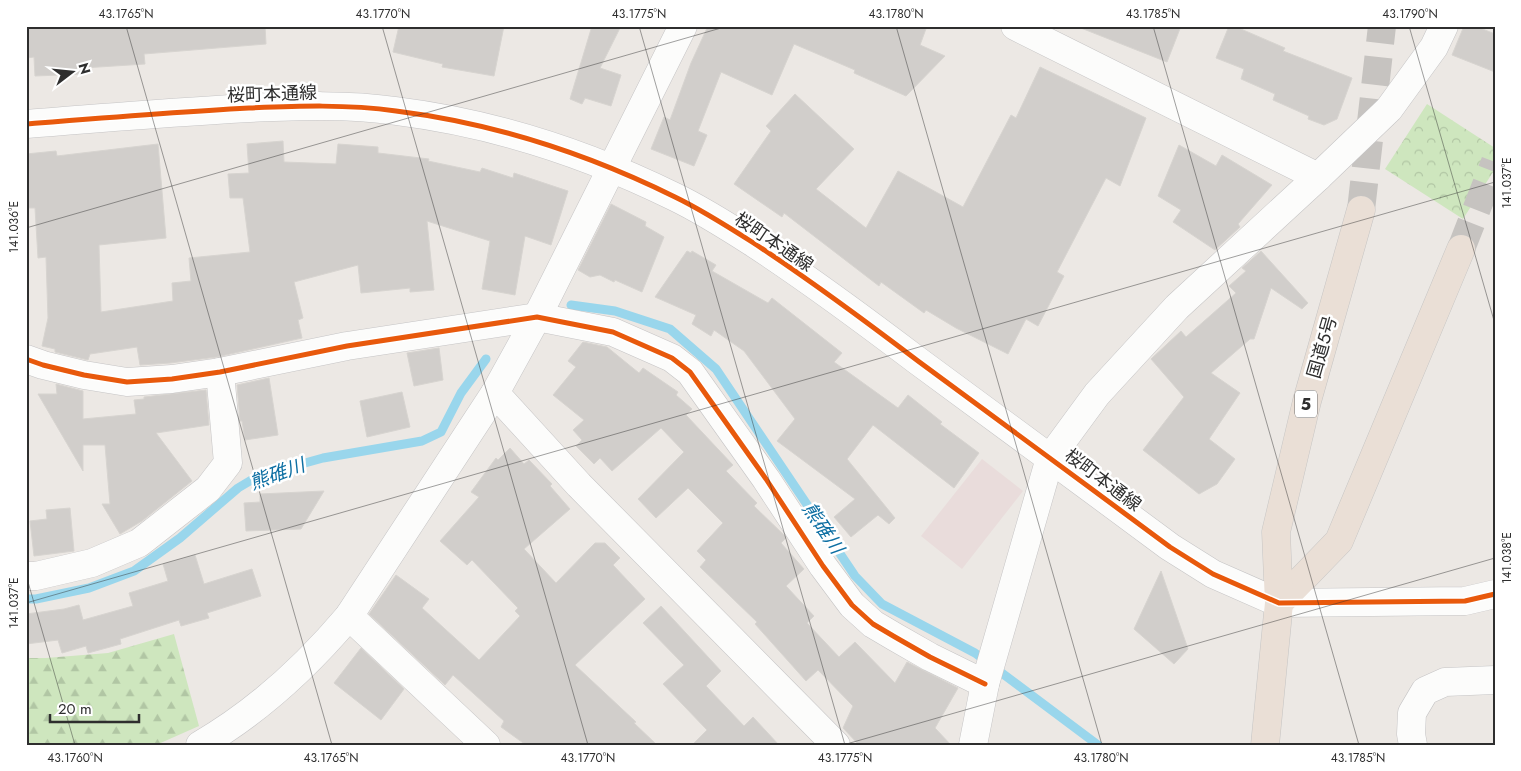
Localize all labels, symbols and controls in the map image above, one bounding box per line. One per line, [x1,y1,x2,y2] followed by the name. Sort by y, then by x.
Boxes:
[99,5,154,23] text: 43.1765°N
[356,5,410,23] text: 43.1770°N
[612,5,666,23] text: 43.1775°N
[868,5,924,23] text: 43.1780°N
[1126,5,1180,23] text: 43.1785°N
[1382,5,1438,23] text: 43.1790°N
[48,48,98,98] north arrow
[73,60,96,77] text: N
[227,79,317,109] street label: 桜町本通線
[1498,157,1516,209] text: 141.037°E
[5,201,23,253] text: 141.036°E
[729,206,819,278] street label: 桜町本通線
[1301,313,1343,381] street label: 国道5号
[1295,390,1317,418] road number: 5
[1059,443,1147,517] street label: 桜町本通線
[246,451,310,496] water label: 熊碓川
[796,497,851,561] water label: 熊碓川
[1498,532,1516,584] text: 141.038°E
[5,577,23,629] text: 141.037°E
[50,691,139,723] scale bar
[58,698,92,720] text: 20 m
[47,749,103,767] text: 43.1760°N
[304,749,359,767] text: 43.1765°N
[561,749,615,767] text: 43.1770°N
[818,749,872,767] text: 43.1775°N
[1073,749,1129,767] text: 43.1780°N
[1331,749,1385,767] text: 43.1785°N

